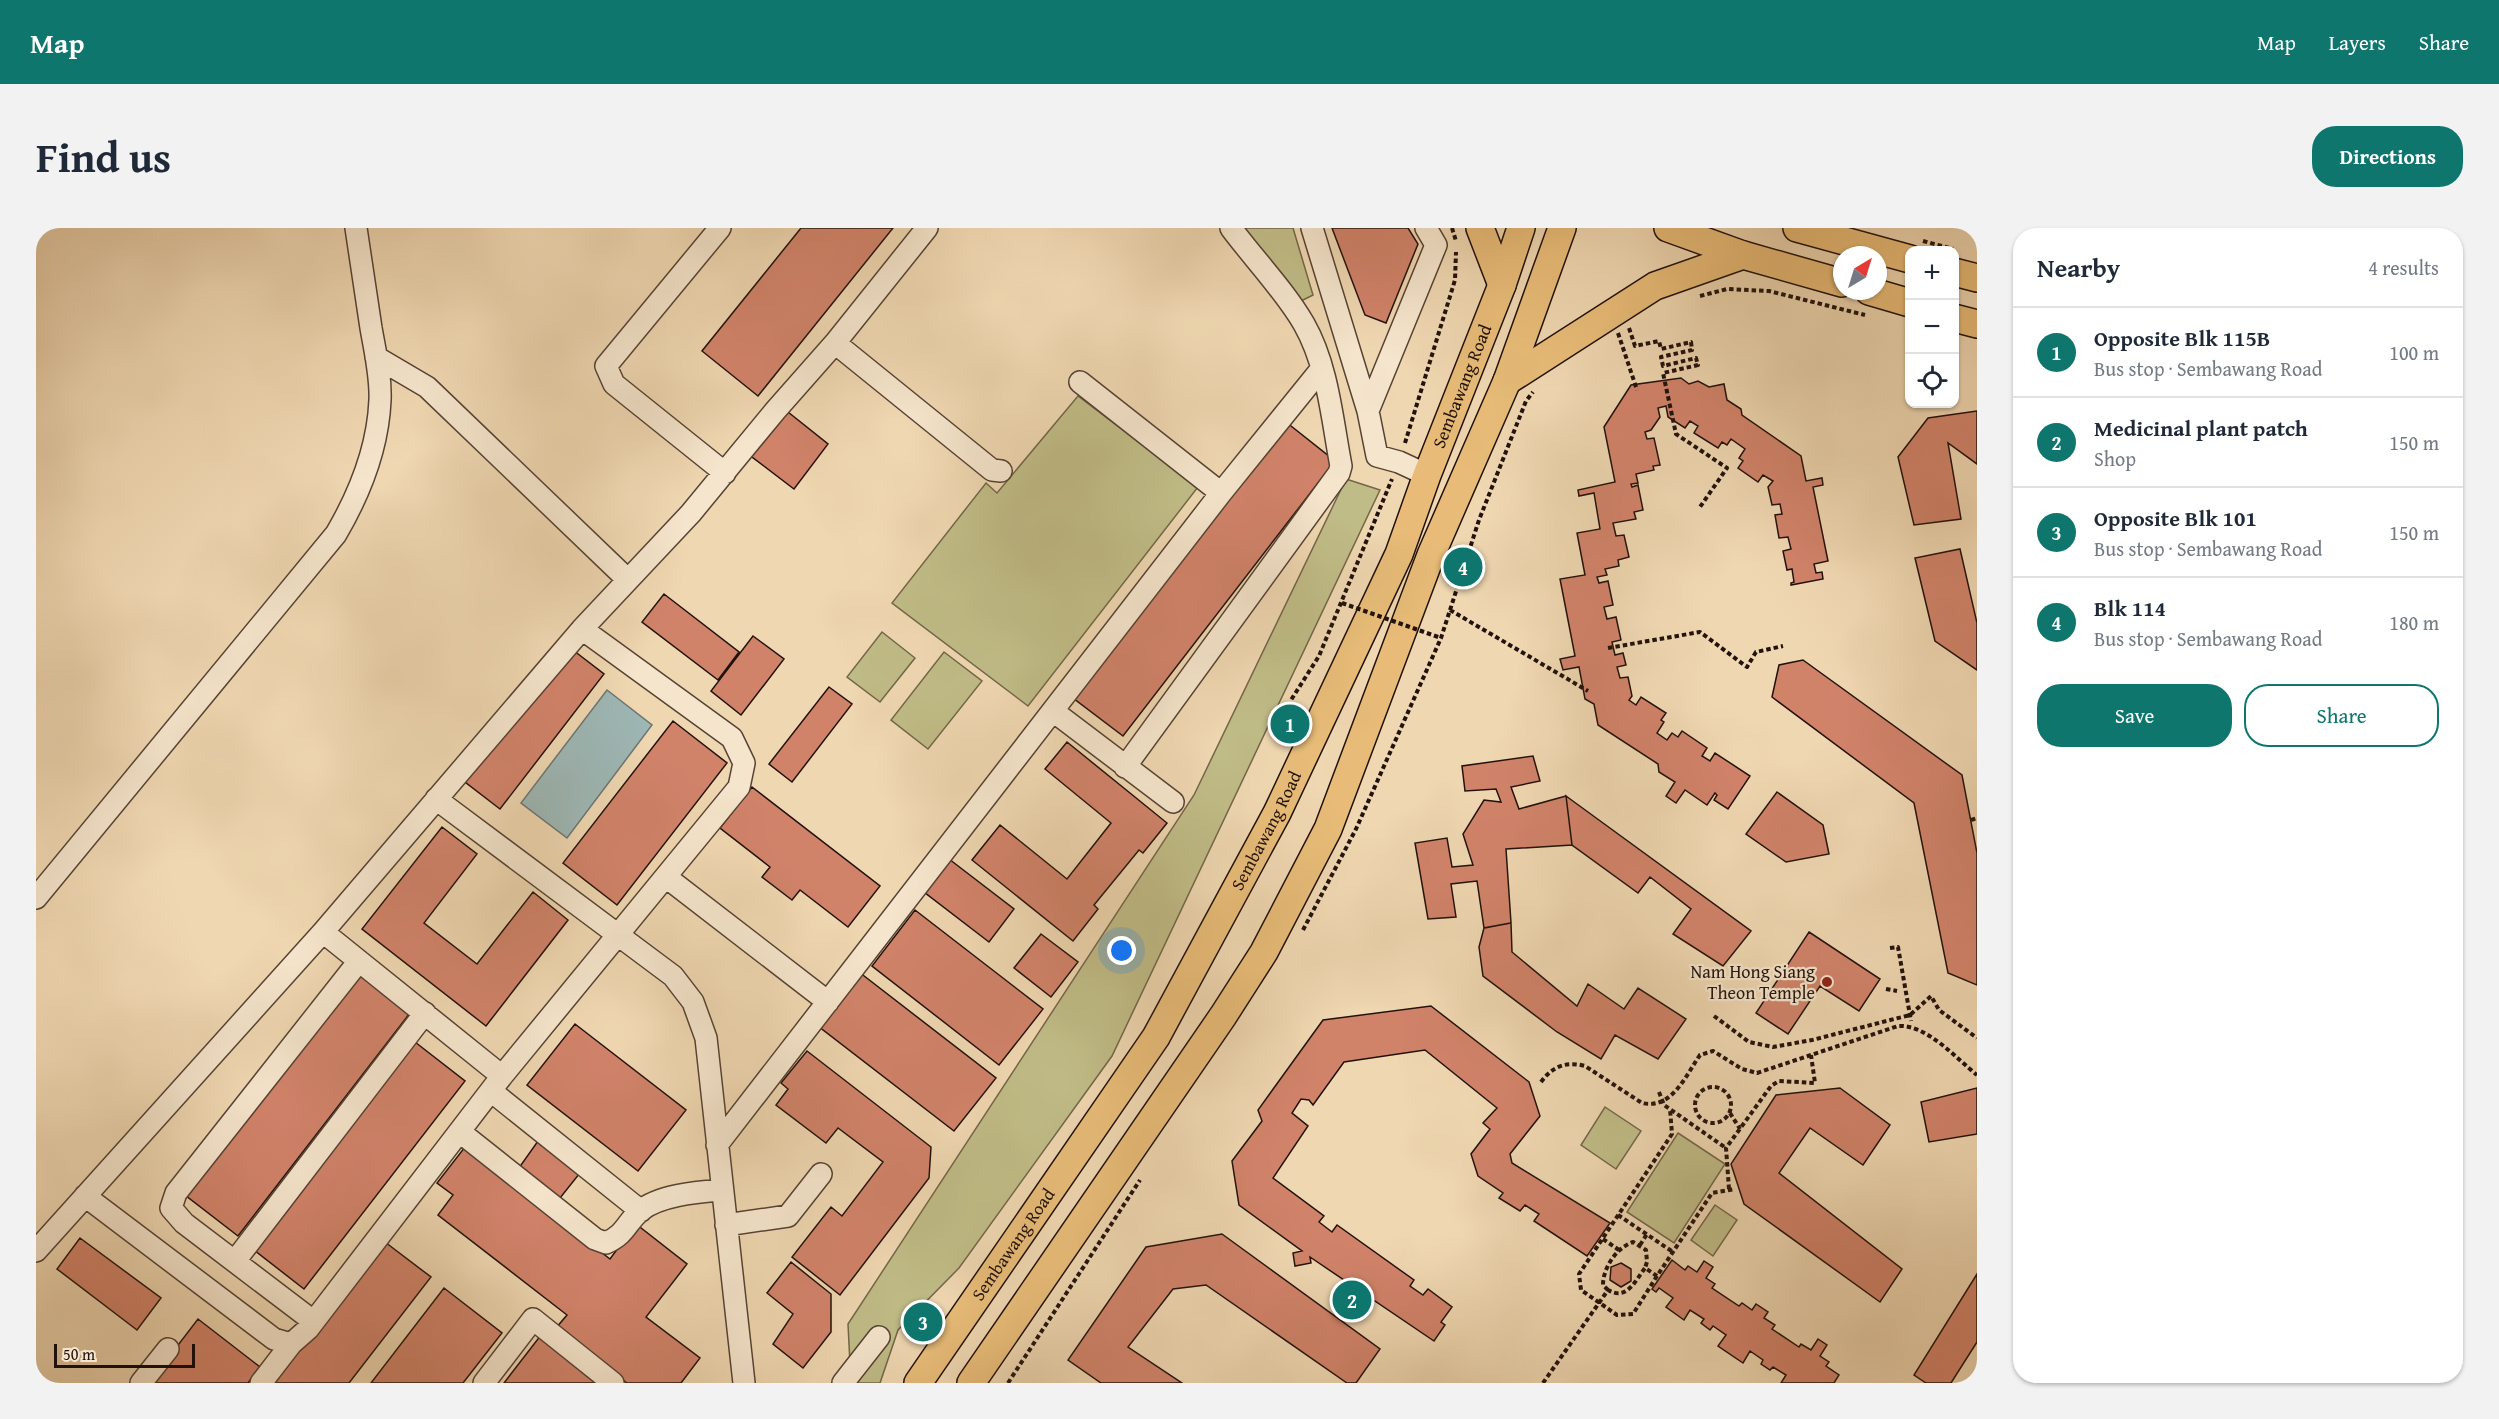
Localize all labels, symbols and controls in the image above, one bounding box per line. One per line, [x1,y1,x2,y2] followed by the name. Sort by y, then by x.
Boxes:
[30,22,84,63] text: Map
[2257,27,2296,58] text: Map
[2329,27,2386,58] text: Layers
[2419,27,2469,58] text: Share
[36,126,171,187] text: Find us
[2312,126,2463,187] button: Directions
[1833,246,1887,300] north arrow
[1905,246,1959,408] map controls
[1905,246,1959,300] button: +
[2037,248,2120,287] text: Nearby
[2368,253,2439,282] text: 4 results
[1905,300,1959,354] button: −
[1425,320,1498,452] street label: Sembawang Road
[2094,322,2270,354] text: Opposite Blk 115B
[2051,338,2062,367] text: 1
[2389,338,2439,367] text: 100 m
[1905,354,1959,408] button: locate
[2094,354,2322,383] text: Bus stop · Sembawang Road
[2094,412,2308,444] text: Medicinal plant patch
[2051,428,2062,457] text: 2
[2389,428,2439,457] text: 150 m
[2094,444,2136,473] text: Shop
[2094,502,2257,534] text: Opposite Blk 101
[2051,518,2062,547] text: 3
[2389,518,2439,547] text: 150 m
[2094,534,2322,563] text: Bus stop · Sembawang Road
[1444,544,1482,590] pin: 4
[2094,592,2166,624] text: Blk 114
[2051,608,2062,637] text: 4
[2389,608,2439,637] text: 180 m
[2094,624,2322,653] text: Bus stop · Sembawang Road
[2037,684,2232,747] button: Save
[2244,684,2439,747] button: Share
[1270,702,1310,746] pin: 1
[1224,766,1308,895] street label: Sembawang Road
[1107,936,1136,965] your location
[1690,958,1815,1006] place label: Nam Hong Siang Theon Temple
[1820,975,1834,989] marker: Nam Hong Siang Theon Temple
[964,1182,1061,1306] street label: Sembawang Road
[1332,1278,1372,1322] pin: 2
[904,1300,942,1344] pin: 3
[54,1341,195,1368] scale bar
[63,1342,95,1366] text: 50 m

